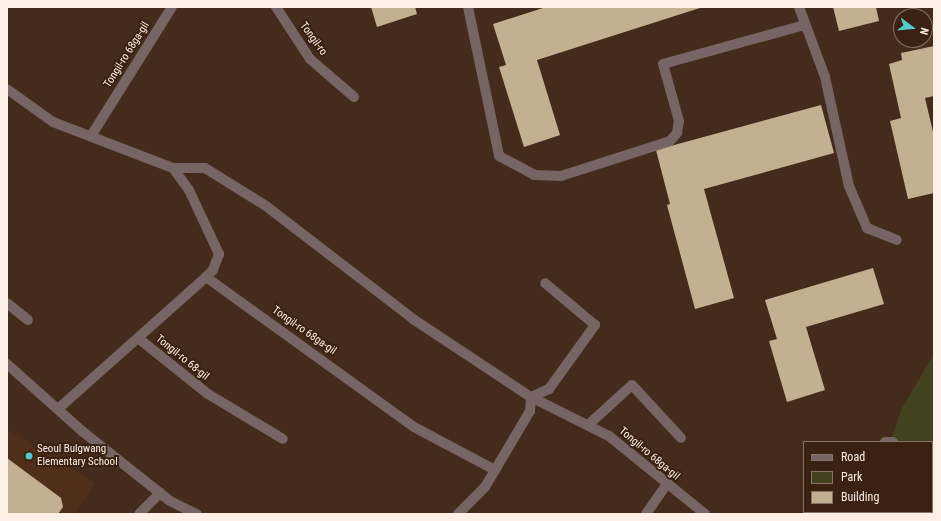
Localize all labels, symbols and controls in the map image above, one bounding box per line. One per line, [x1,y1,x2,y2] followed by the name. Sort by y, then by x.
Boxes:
[893,8,933,48] north arrow
[101,20,153,90] street label: Tongil-ro 68ga-gil
[296,20,330,58] street label: Tongil-ro
[917,26,931,36] text: N
[269,304,339,358] street label: Tongil-ro 68ga-gil
[153,333,211,383] street label: Tongil-ro 68-gil
[616,425,682,483] street label: Tongil-ro 68ga-gil
[803,441,933,513] legend
[37,443,118,469] place label: Seoul Bulgwang Elementary School
[841,450,865,464] text: Road
[24,451,34,461] marker: Seoul Bulgwang Elementary School
[841,470,862,484] text: Park
[841,490,879,504] text: Building

